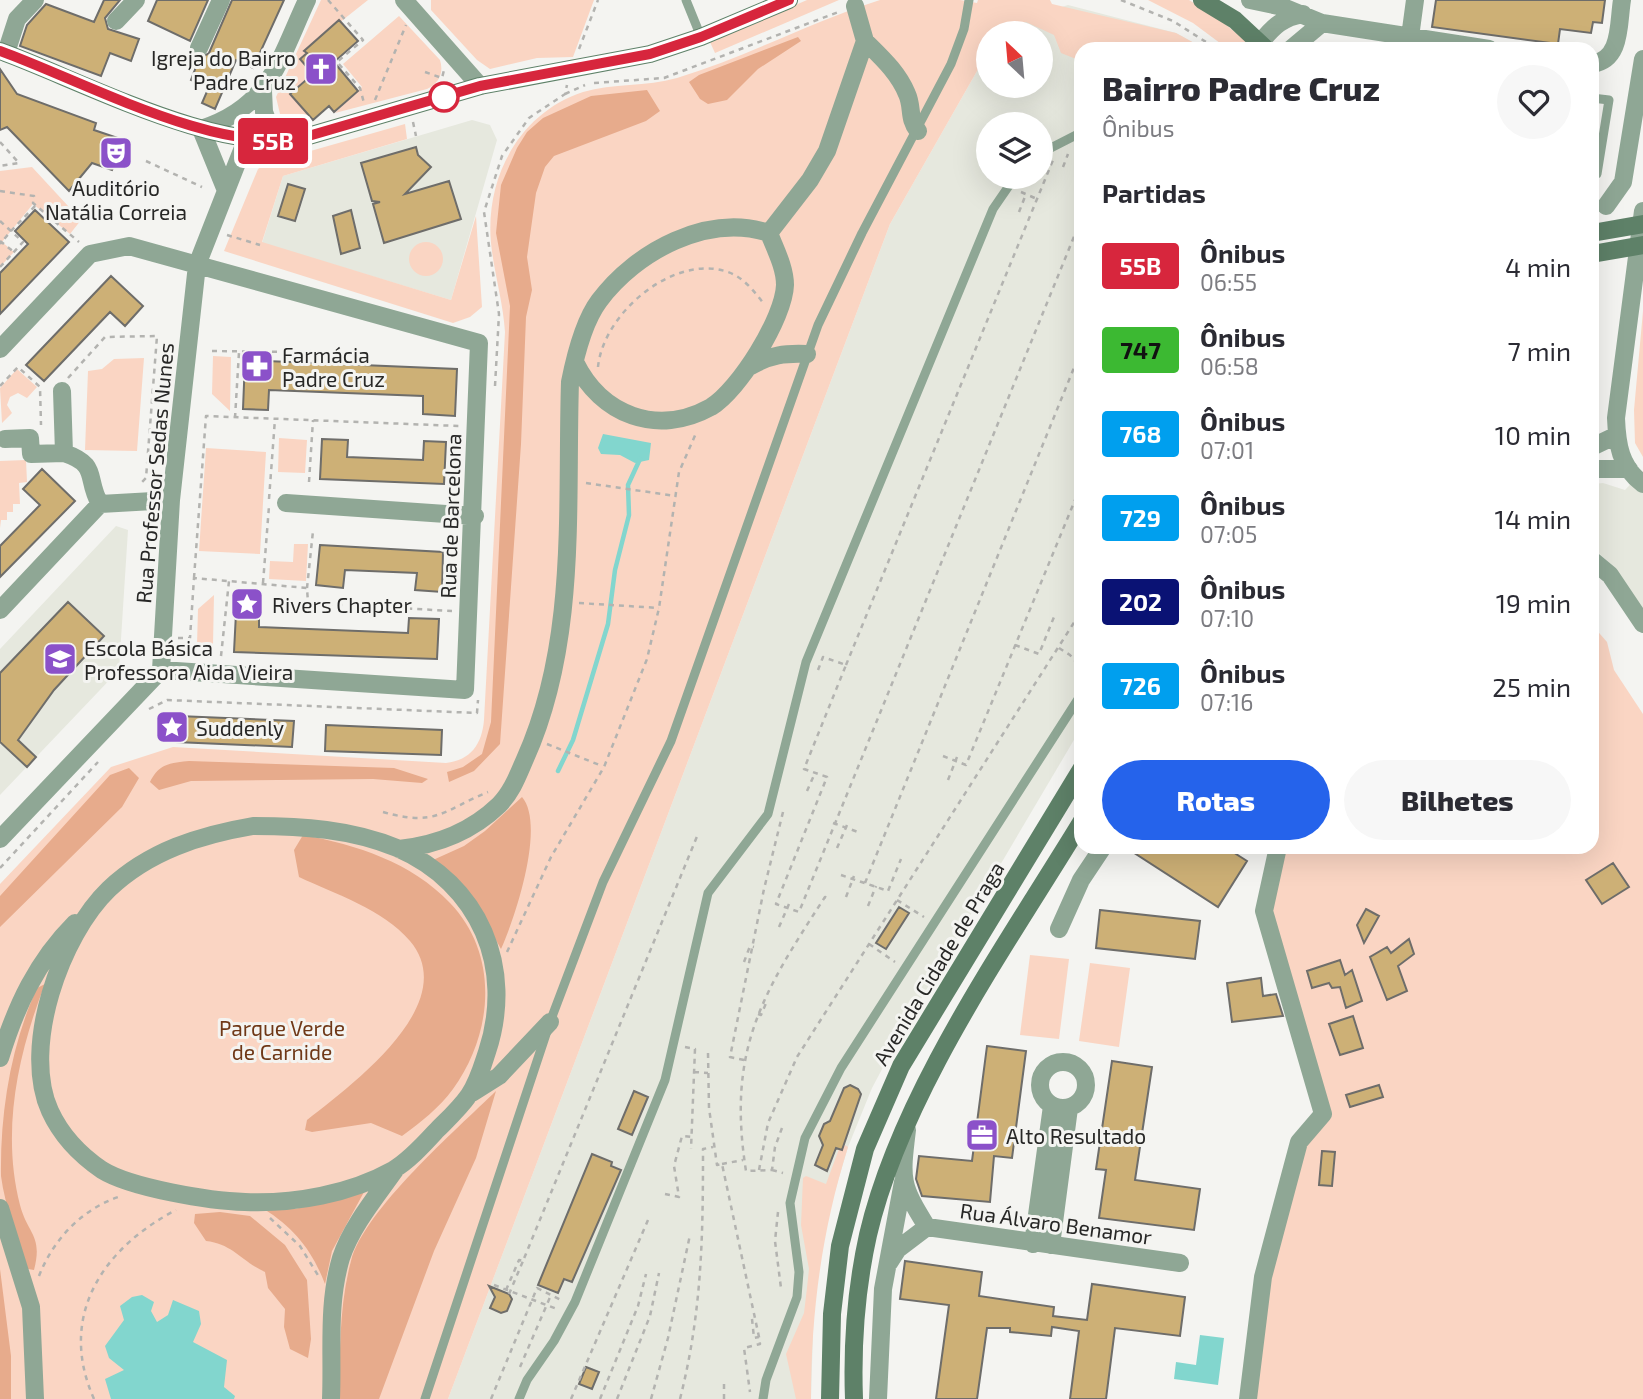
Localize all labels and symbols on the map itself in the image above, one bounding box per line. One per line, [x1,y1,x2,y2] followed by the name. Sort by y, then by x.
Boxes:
[976,21,1054,98] north arrow
[151,45,296,94] place label: Igreja do Bairro Padre Cruz
[302,50,340,88] church icon: Igreja do Bairro Padre Cruz
[429,82,459,112] unlabelled marker
[233,118,313,164] line badge: 55B
[97,134,135,172] theatre icon: Auditório Natália Correia
[45,175,187,224] place label: Auditório Natália Correia
[130,342,178,604] street label: Rua Professor Sedas Nunes
[282,342,385,391] place label: Farmácia Padre Cruz
[238,347,276,385] pharmacy icon: Farmácia Padre Cruz
[435,433,465,599] street label: Rua de Barcelona
[228,585,266,623] place icon: Rivers Chapter
[272,592,412,617] place label: Rivers Chapter
[84,635,293,684] place label: Escola Básica Professora Aida Vieira
[41,640,79,678] school or university icon: Escola Básica Professora Aida Vieira
[153,708,191,746] place icon: Suddenly
[196,715,284,740] place label: Suddenly
[867,857,1009,1069] street label: Avenida Cidade de Praga
[219,1015,345,1064] park label: Parque Verde de Carnide
[963,1116,1001,1154] office icon: Alto Resultado
[1006,1123,1146,1148] place label: Alto Resultado
[958,1197,1154,1249] street label: Rua Álvaro Benamor

